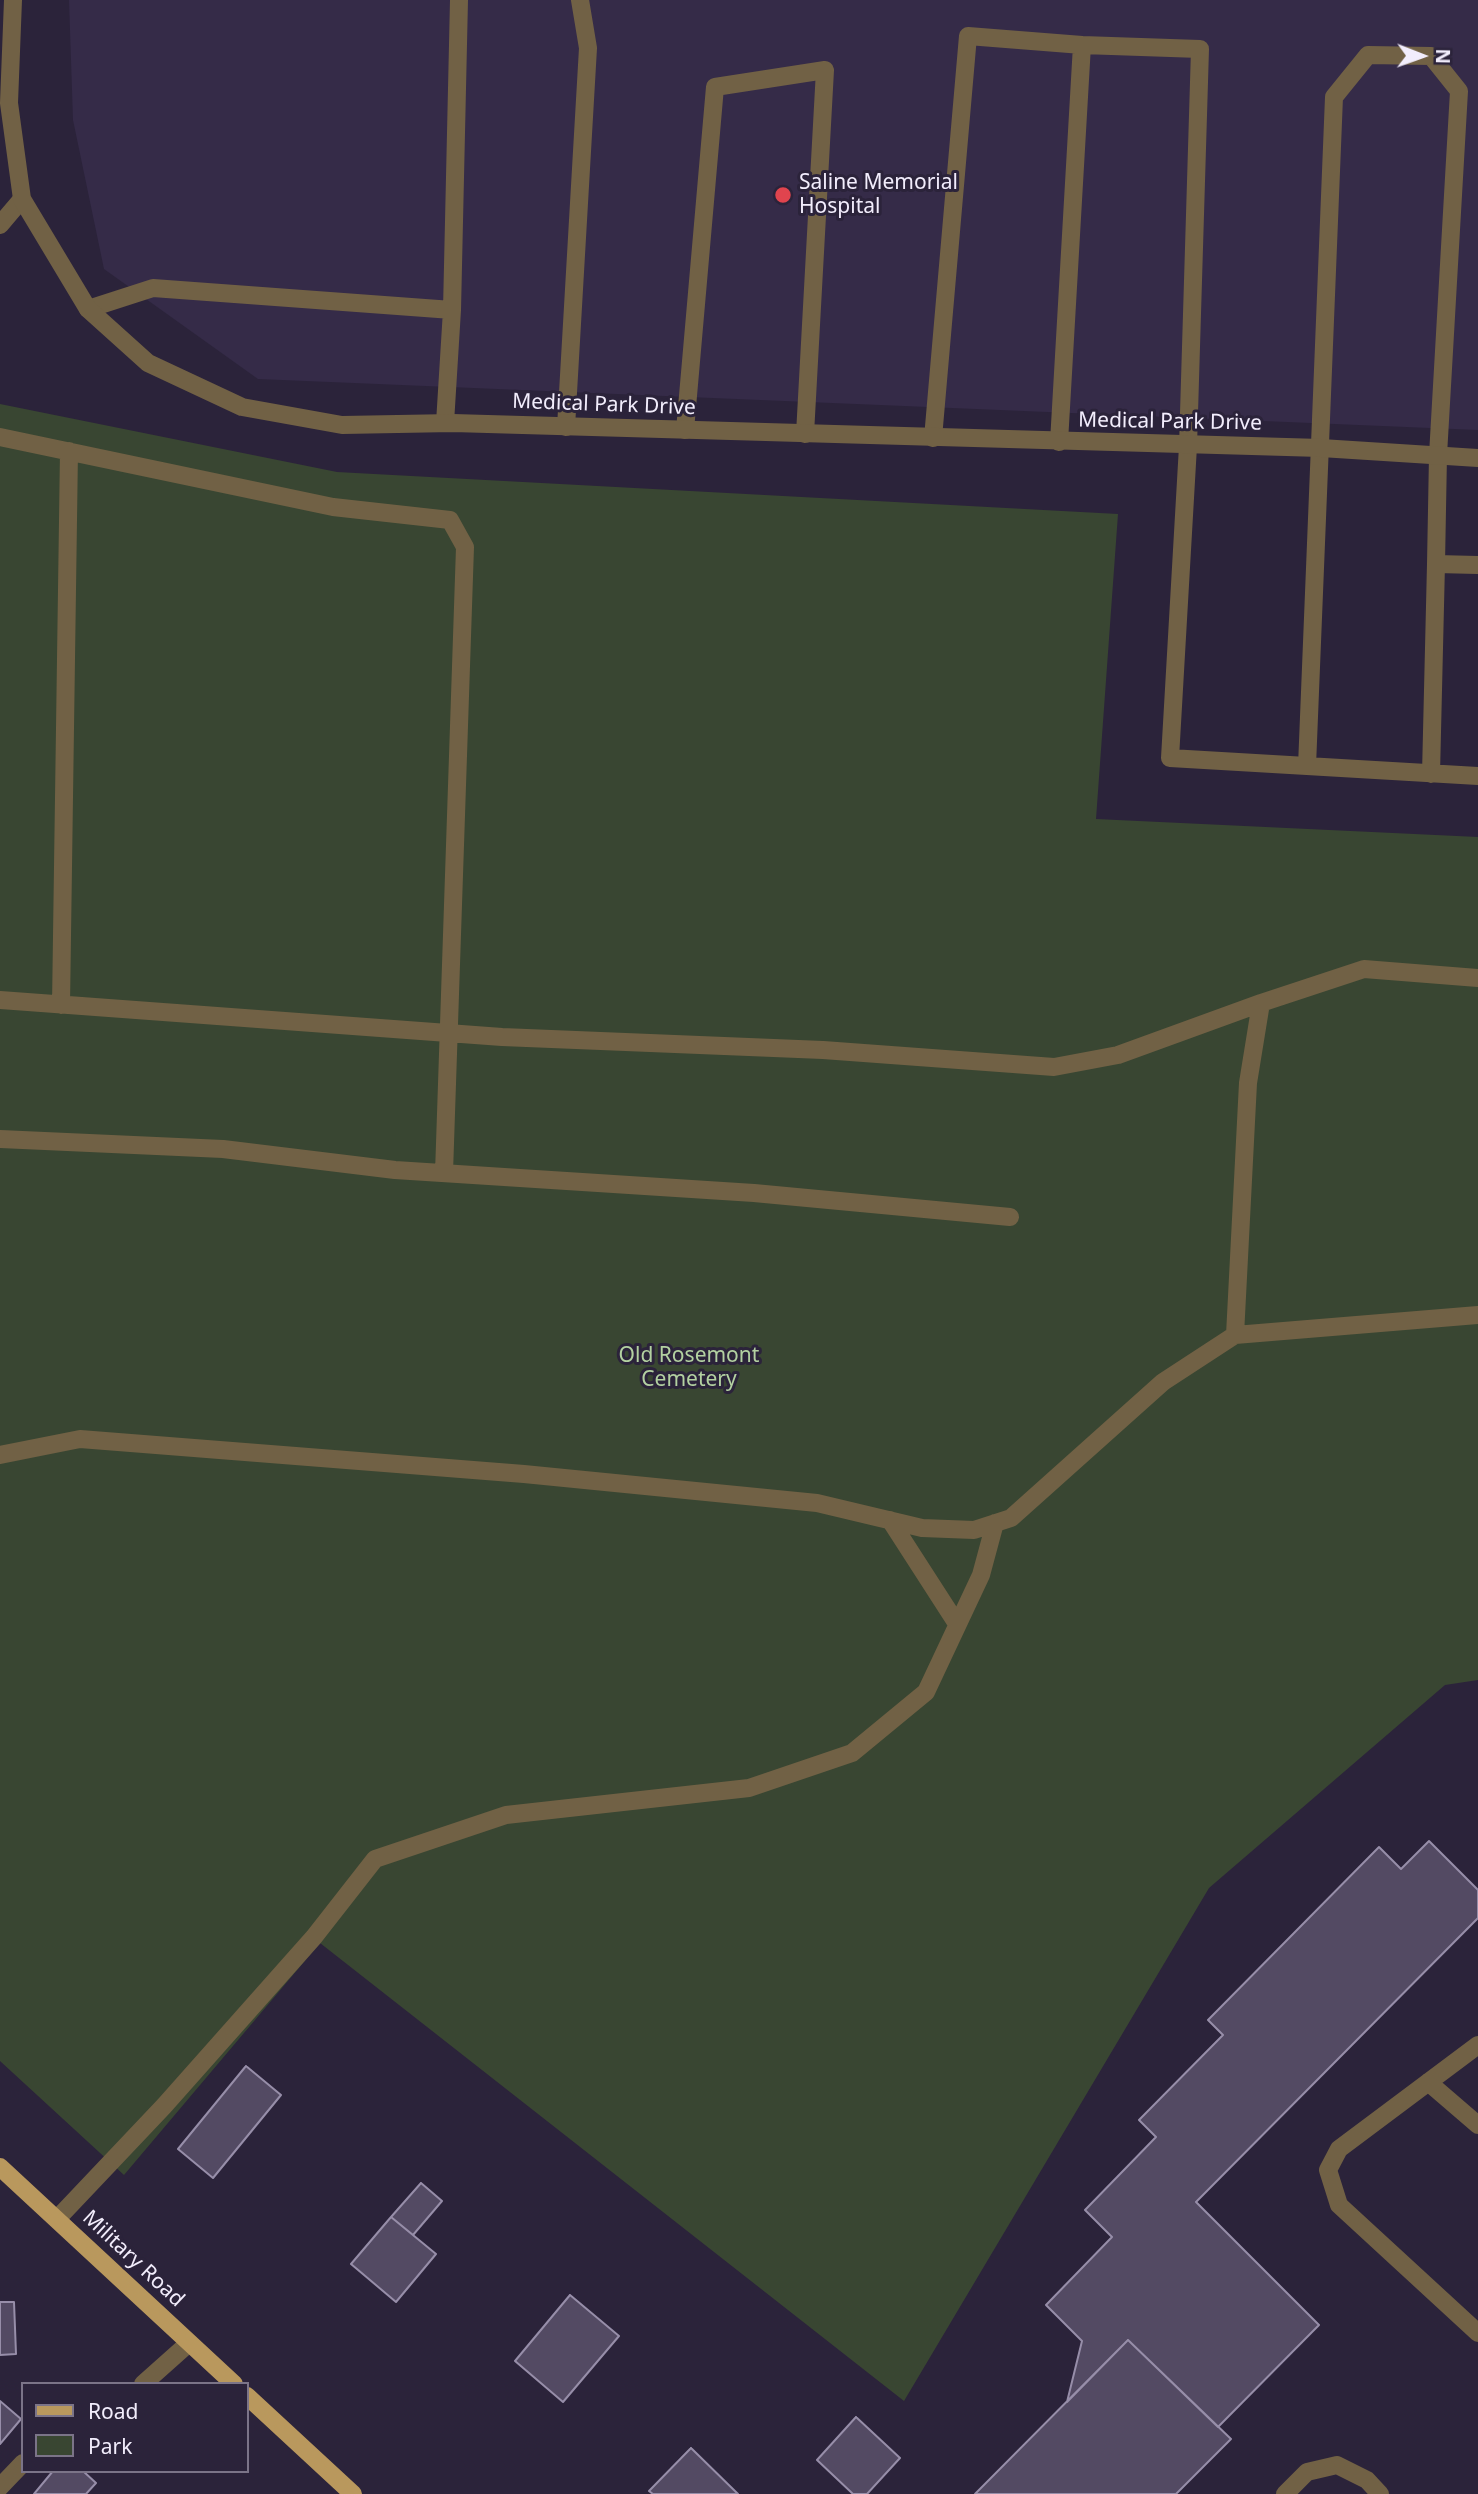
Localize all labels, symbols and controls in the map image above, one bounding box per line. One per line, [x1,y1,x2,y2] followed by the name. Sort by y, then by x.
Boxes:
[1387,21,1457,91] north arrow
[1430,48,1456,64] text: N
[799,170,958,220] place label: Saline Memorial Hospital
[773,185,793,205] marker: Saline Memorial Hospital
[512,389,696,421] street label: Medical Park Drive
[1078,408,1262,436] street label: Medical Park Drive
[619,1343,759,1393] park label: Old Rosemont Cemetery
[77,2205,189,2313] street label: Military Road
[21,2382,248,2473] legend
[88,2397,138,2425] text: Road
[88,2432,132,2460] text: Park

